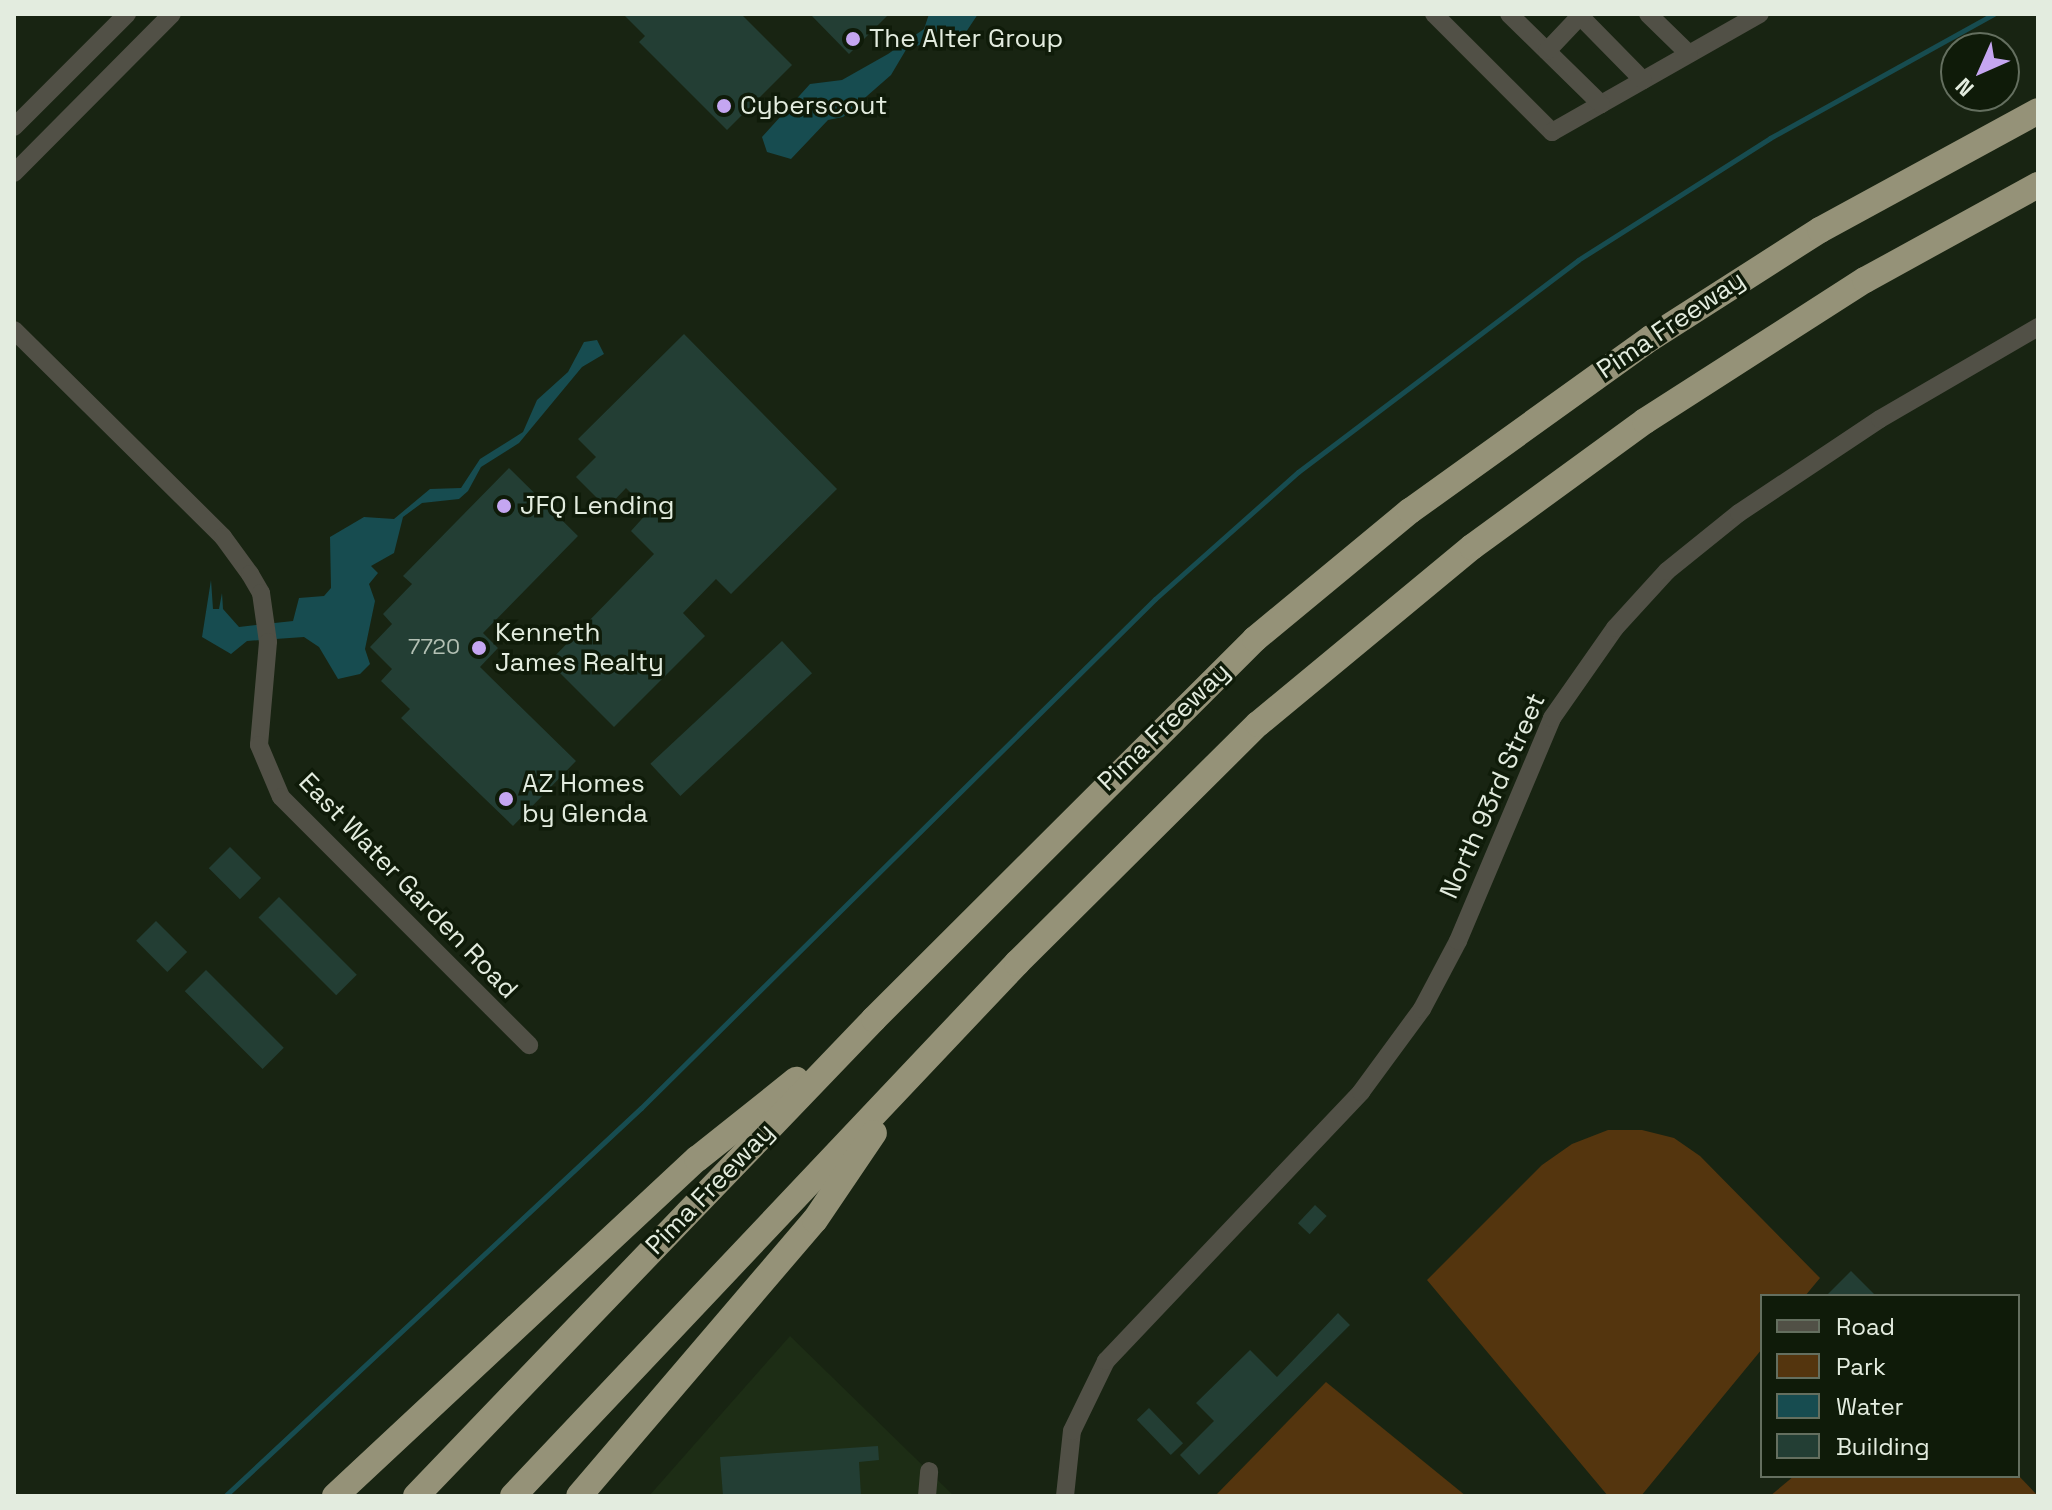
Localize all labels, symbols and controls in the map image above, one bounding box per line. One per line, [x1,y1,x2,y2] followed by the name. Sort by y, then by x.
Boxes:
[869,23,1064,55] place label: The Alter Group
[844,30,862,48] marker: The Alter Group
[1940,32,2020,112] north arrow
[1949,72,1980,103] text: N
[740,90,887,122] place label: Cyberscout
[715,97,733,115] marker: Cyberscout
[1591,264,1751,386] street label: Pima Freeway
[520,490,675,522] place label: JFQ Lending
[495,497,513,515] marker: JFQ Lending
[495,617,664,678] place label: Kenneth James Realty
[408,634,460,660] house number: 7720
[470,639,488,657] marker: Kenneth James Realty
[1092,656,1236,798] street label: Pima Freeway
[1434,688,1552,904] street label: North 93rd Street
[292,767,524,1005] street label: East Water Garden Road
[522,768,648,830] place label: AZ Homes by Glenda
[497,790,515,808] marker: AZ Homes by Glenda
[639,1117,781,1261] street label: Pima Freeway
[1760,1294,2020,1478] legend
[1836,1311,1895,1342] text: Road
[1836,1351,1886,1382] text: Park
[1836,1391,1904,1422] text: Water
[1836,1431,1930,1462] text: Building

